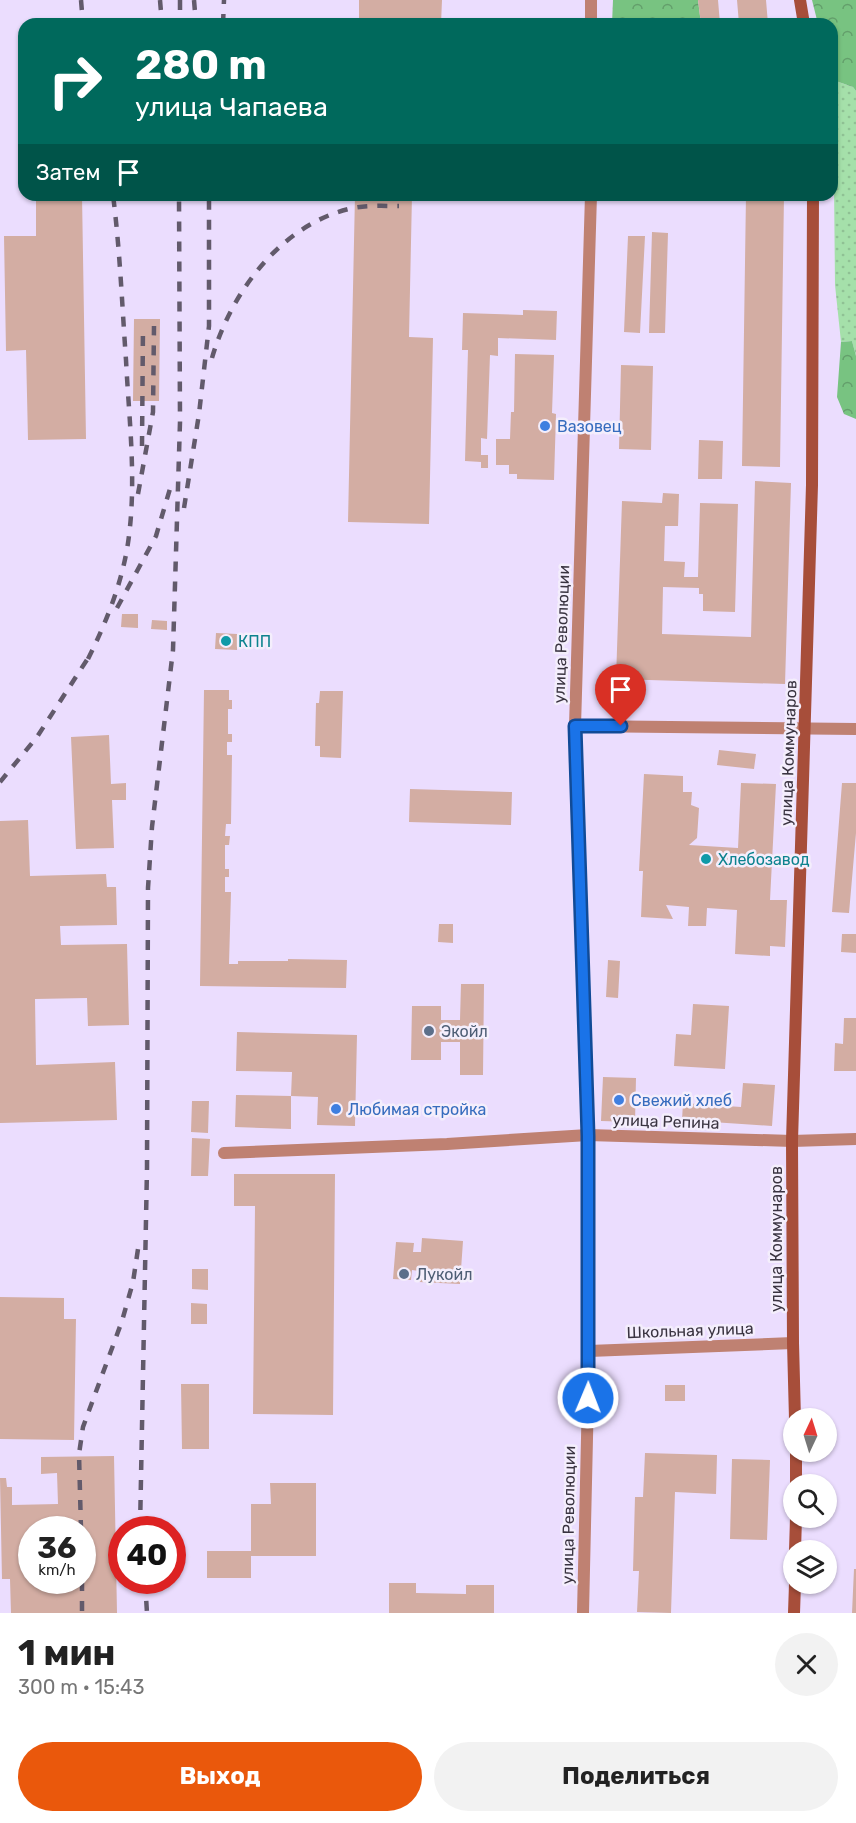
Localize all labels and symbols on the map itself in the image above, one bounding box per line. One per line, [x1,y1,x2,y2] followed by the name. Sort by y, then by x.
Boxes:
[557,417,622,436] place label: Вазовец
[538,419,552,433] marker: Вазовец
[550,564,573,704] street label: улица Революции
[238,632,271,651] place label: КПП
[219,634,233,648] marker: КПП
[595,664,646,726] pin
[776,680,801,826] street label: улица Коммунаров
[718,850,810,869] place label: Хлебозавод
[699,852,713,866] marker: Хлебозавод
[441,1022,488,1041] place label: Экойл
[422,1024,436,1038] marker: Экойл
[631,1091,732,1110] place label: Свежий хлеб
[612,1093,626,1107] marker: Свежий хлеб
[348,1100,486,1119] place label: Любимая стройка
[329,1102,343,1116] marker: Любимая стройка
[612,1110,720,1133] street label: улица Репина
[767,1166,786,1312] street label: улица Коммунаров
[416,1265,472,1284] place label: Лукойл
[397,1267,411,1281] marker: Лукойл
[626,1319,754,1342] street label: Школьная улица
[556,1366,620,1430] position arrow
[783,1408,837,1462] north arrow
[558,1446,579,1584] street label: улица Революции
[108,1516,186,1594] speed limit sign: 40

